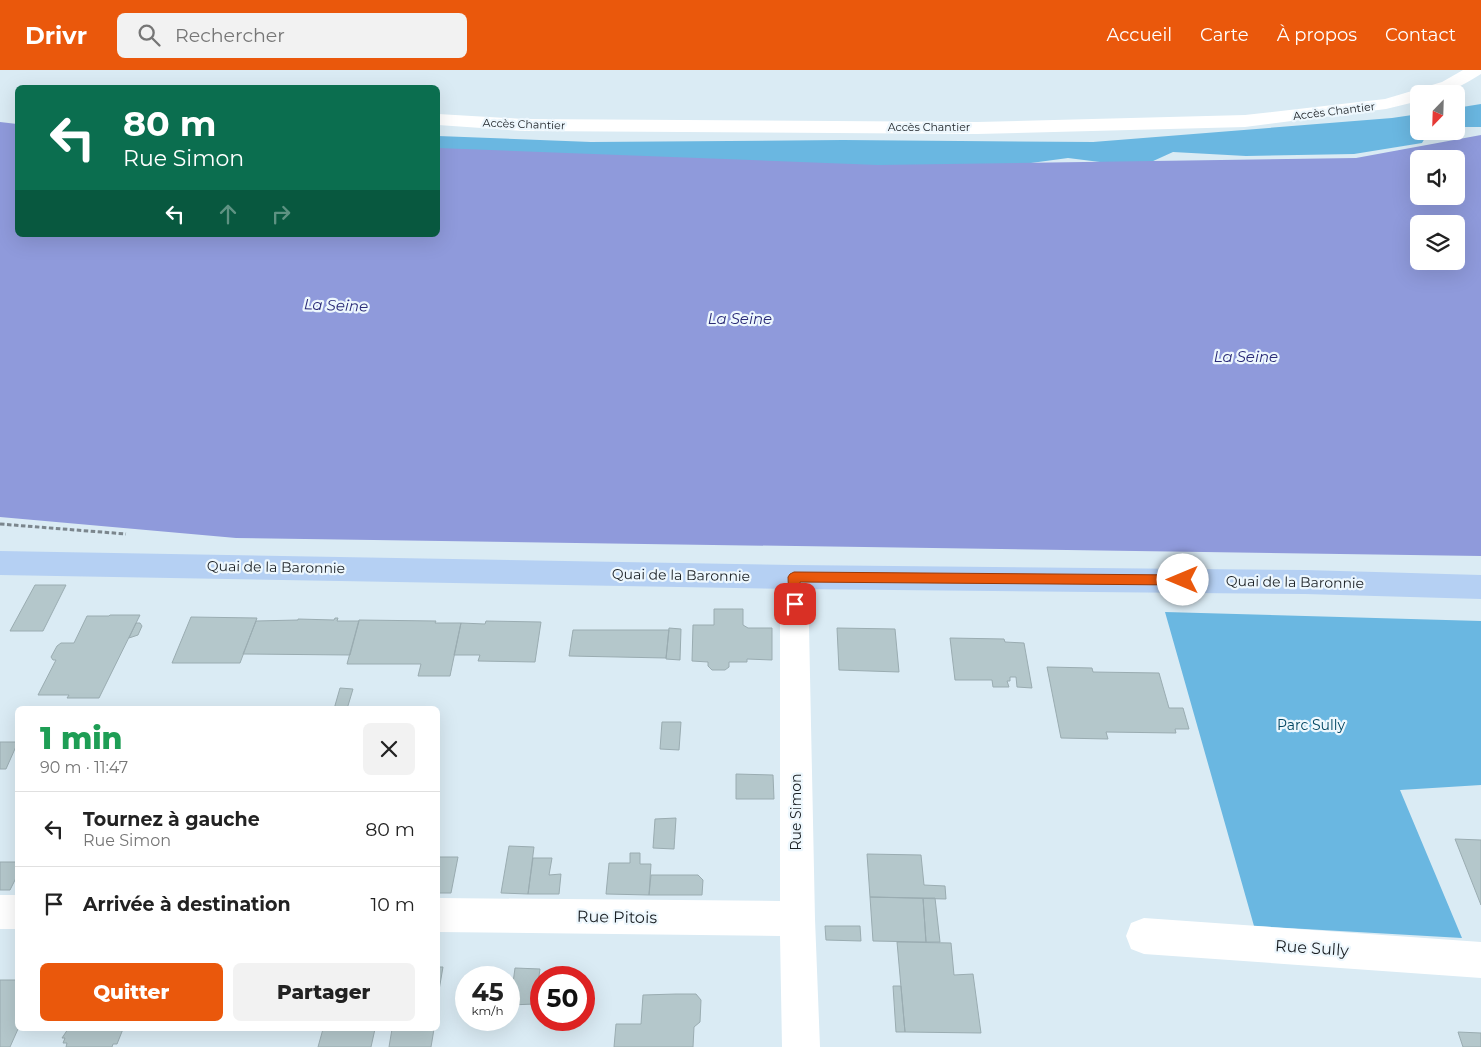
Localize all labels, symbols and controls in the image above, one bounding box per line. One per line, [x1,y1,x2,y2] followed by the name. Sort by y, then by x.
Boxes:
[117,13,467,58] search box
[25,21,87,50] text: Drivr
[135,21,163,49] icon: search
[175,24,285,47] text: Rechercher
[1107,24,1172,46] text: Accueil
[1200,24,1249,46] text: Carte
[1277,24,1357,46] text: À propos
[1385,24,1456,46] text: Contact
[1410,85,1465,140] north arrow
[1410,85,1465,270] map controls
[1292,99,1376,123] street label: Accès Chantier
[123,102,217,145] text: 80 m
[40,105,105,170] icon: left
[482,116,566,132] street label: Accès Chantier
[888,120,970,134] street label: Accès Chantier
[123,145,244,172] text: Rue Simon
[1410,150,1465,205] button: sound
[161,200,189,228] icon: left
[214,200,242,228] icon: ahead
[267,200,295,228] icon: right
[1410,215,1465,270] button: layers
[304,294,368,316] water label: La Seine
[708,309,772,328] water label: La Seine
[1214,347,1278,366] water label: La Seine
[1156,553,1208,605] position arrow
[207,557,345,577] street label: Quai de la Baronnie
[612,565,750,585] street label: Quai de la Baronnie
[1226,572,1364,592] street label: Quai de la Baronnie
[774,583,816,625] pin
[781,590,809,618] icon: arrive
[1277,716,1345,734] park label: Parc Sully
[40,720,123,757] text: 1 min
[363,723,415,775] button: close
[40,758,128,777] text: 90 m · 11:47
[787,773,805,851] street label: Rue Simon
[83,808,260,831] text: Tournez à gauche
[40,815,68,843] icon: left
[365,818,415,841] text: 80 m
[83,831,171,850] text: Rue Simon
[40,890,68,918] icon: arrive
[83,893,291,916] text: Arrivée à destination
[370,893,415,916] text: 10 m
[577,907,657,927] street label: Rue Pitois
[1274,936,1350,960] street label: Rue Sully
[40,963,223,1021] button: Quitter
[233,963,415,1021] button: Partager
[530,966,595,1031] speed limit sign: 50
[471,977,504,1007] text: 45
[471,1003,504,1018] text: km/h

